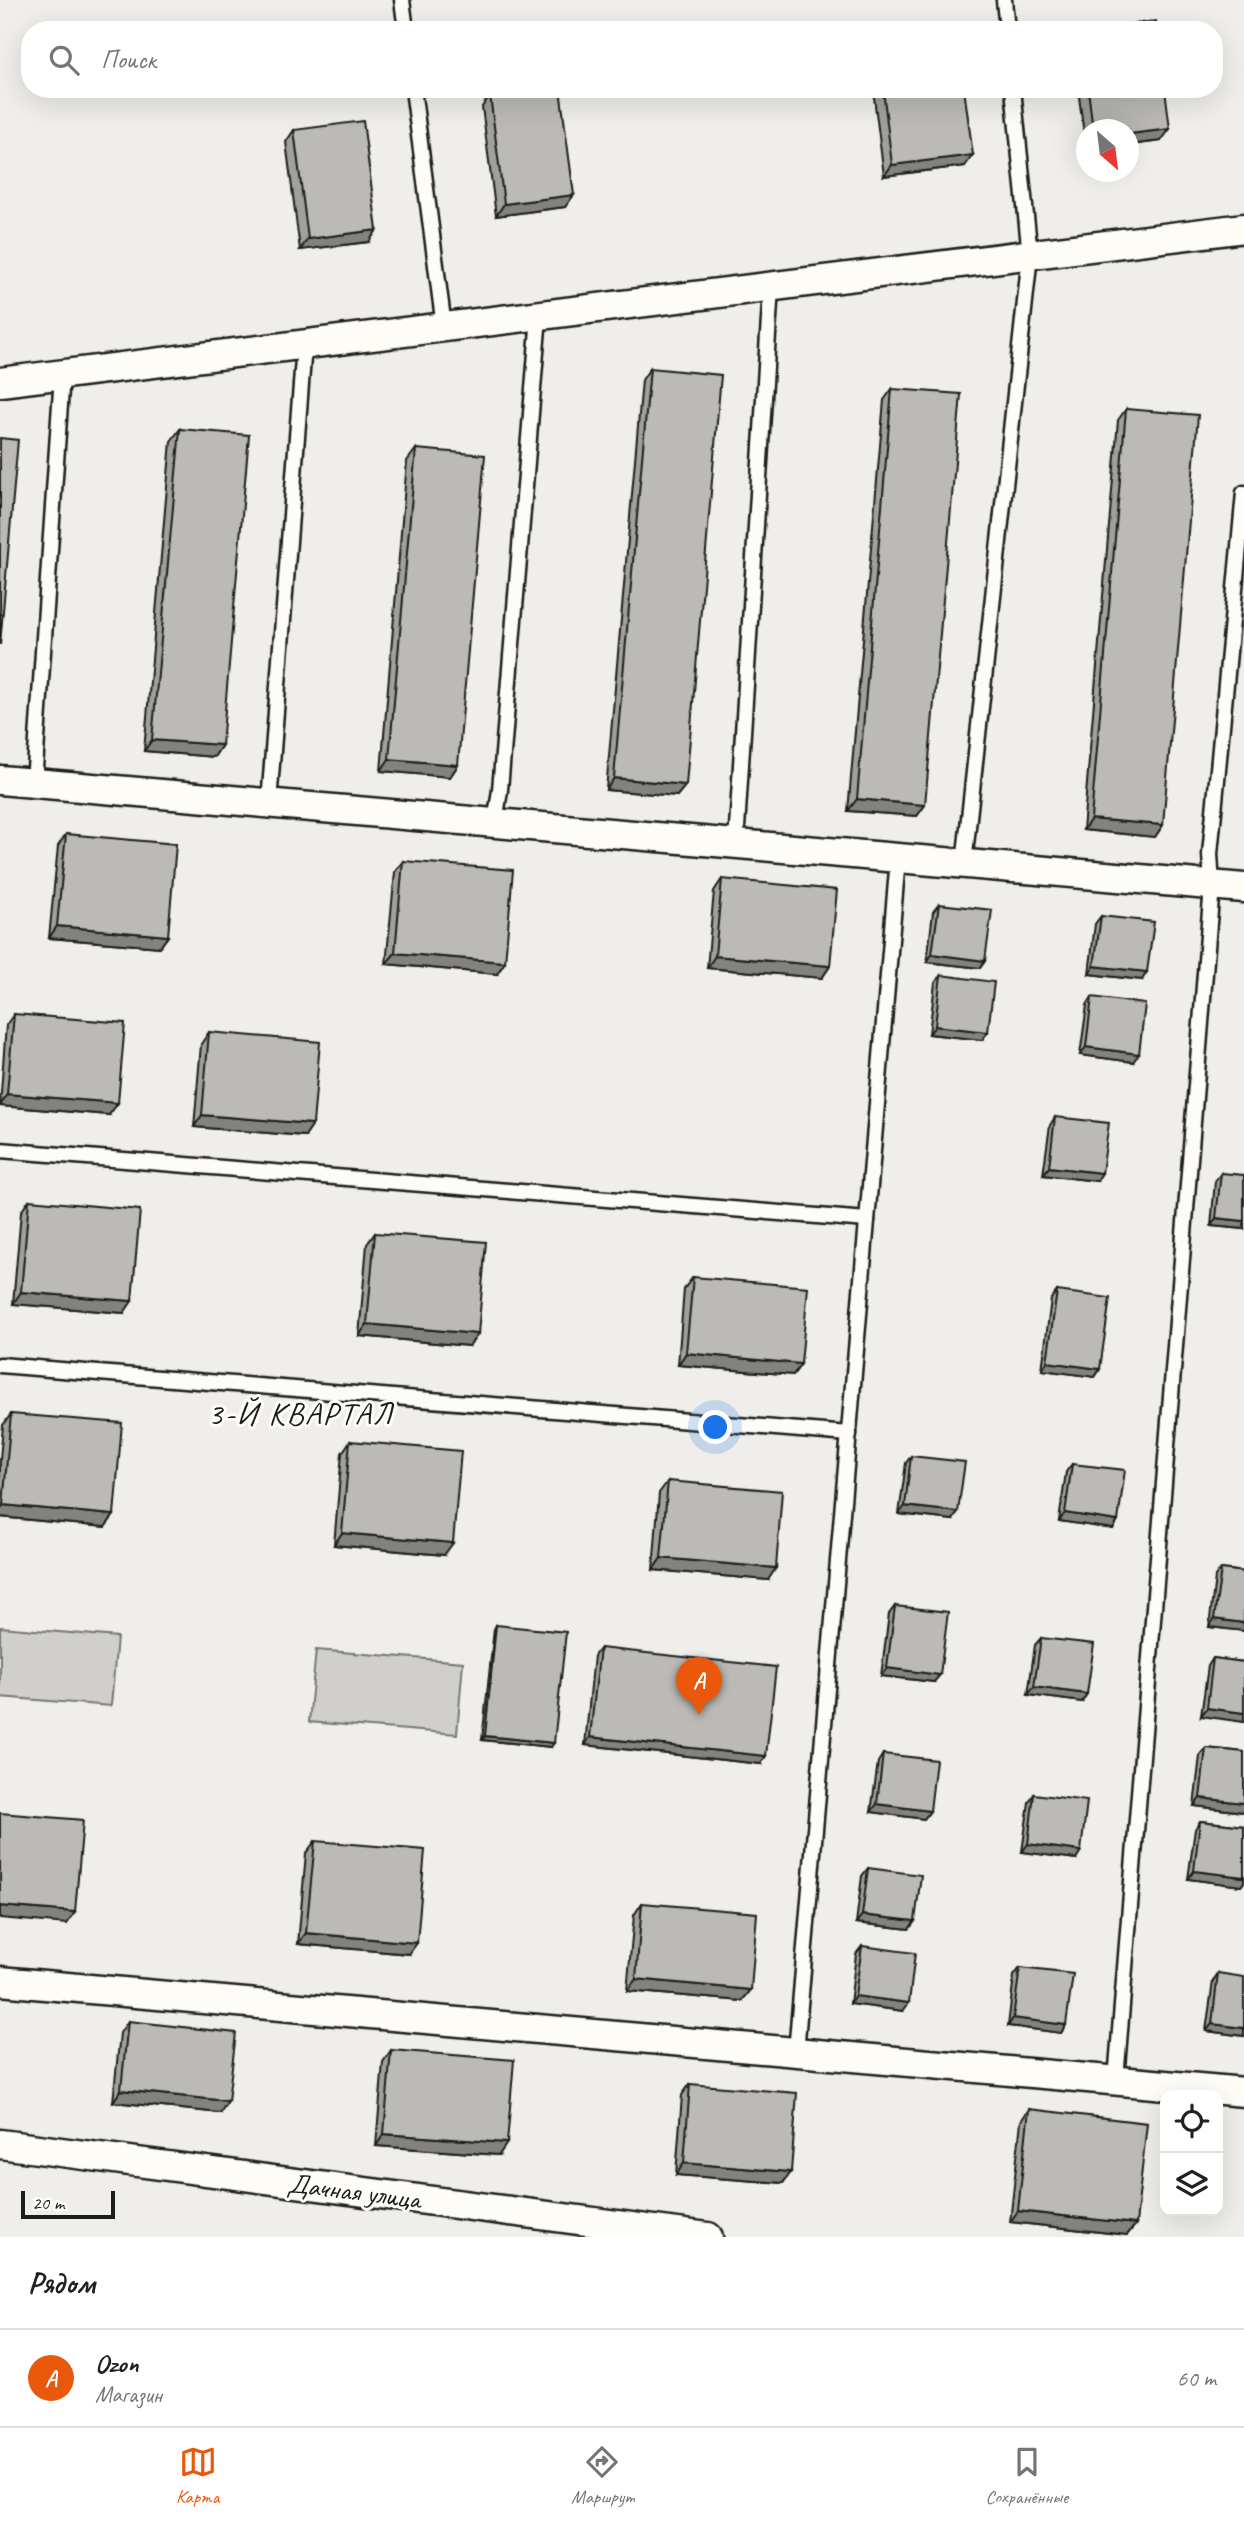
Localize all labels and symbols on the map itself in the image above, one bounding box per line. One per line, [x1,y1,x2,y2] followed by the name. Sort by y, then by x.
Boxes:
[1076,119,1139,182] north arrow
[208,1393,395,1434] district label: 3-Й КВАРТАЛ
[698,1410,732,1444] your location
[676,1657,722,1715] pin: A
[285,2165,425,2217] street label: Дачная улица
[21,2188,116,2220] scale bar

